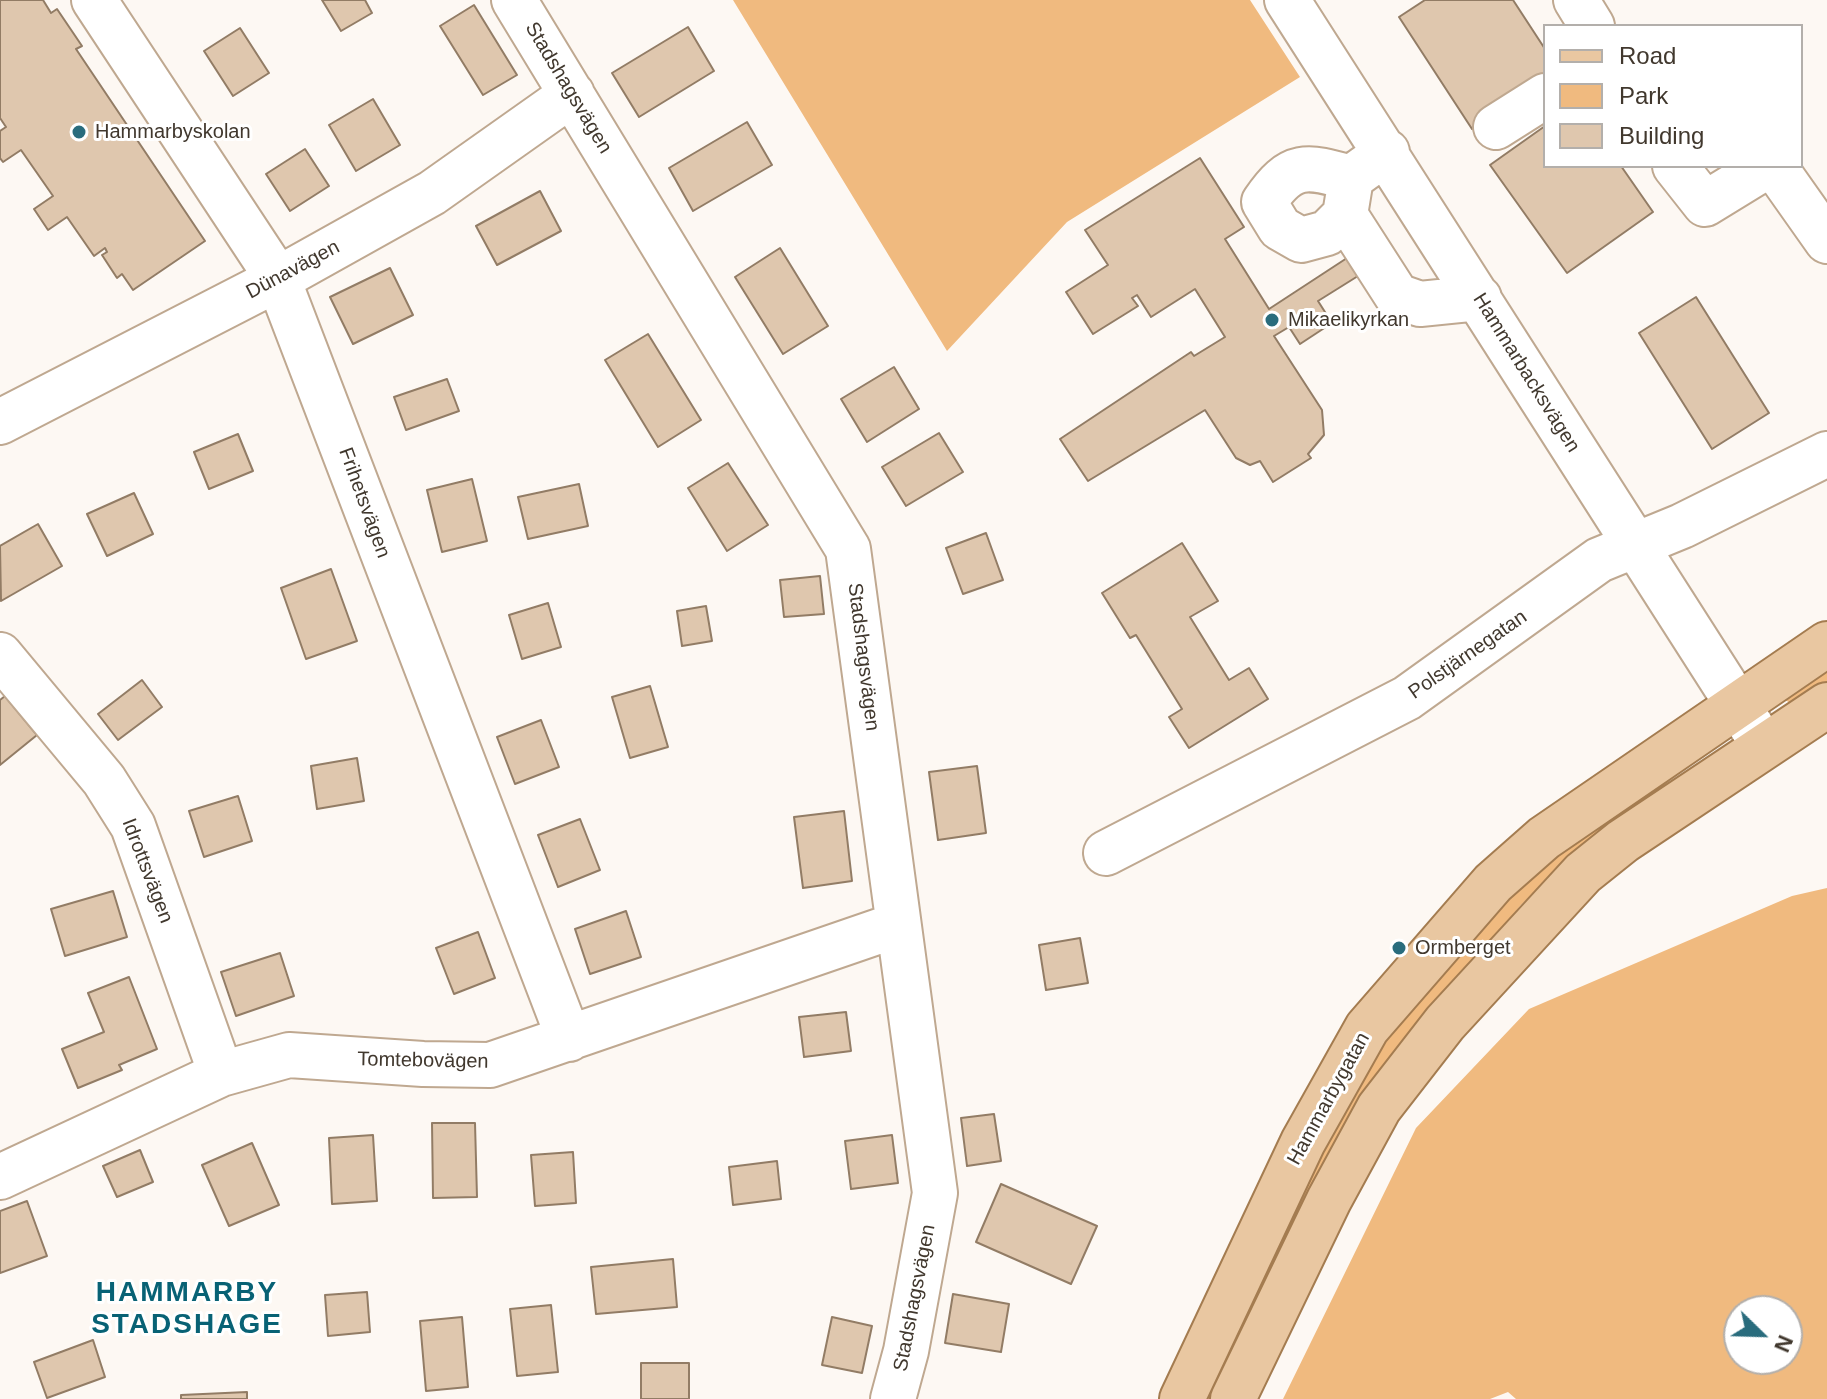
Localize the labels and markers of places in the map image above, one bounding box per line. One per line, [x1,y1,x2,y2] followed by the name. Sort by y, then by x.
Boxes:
[95,120,251,144] place label: Hammarbyskolan
[70,123,88,141] marker: Hammarbyskolan
[1288,308,1409,332] place label: Mikaelikyrkan
[1263,311,1281,329] marker: Mikaelikyrkan
[1415,936,1511,960] place label: Ormberget
[1390,939,1408,957] marker: Ormberget

